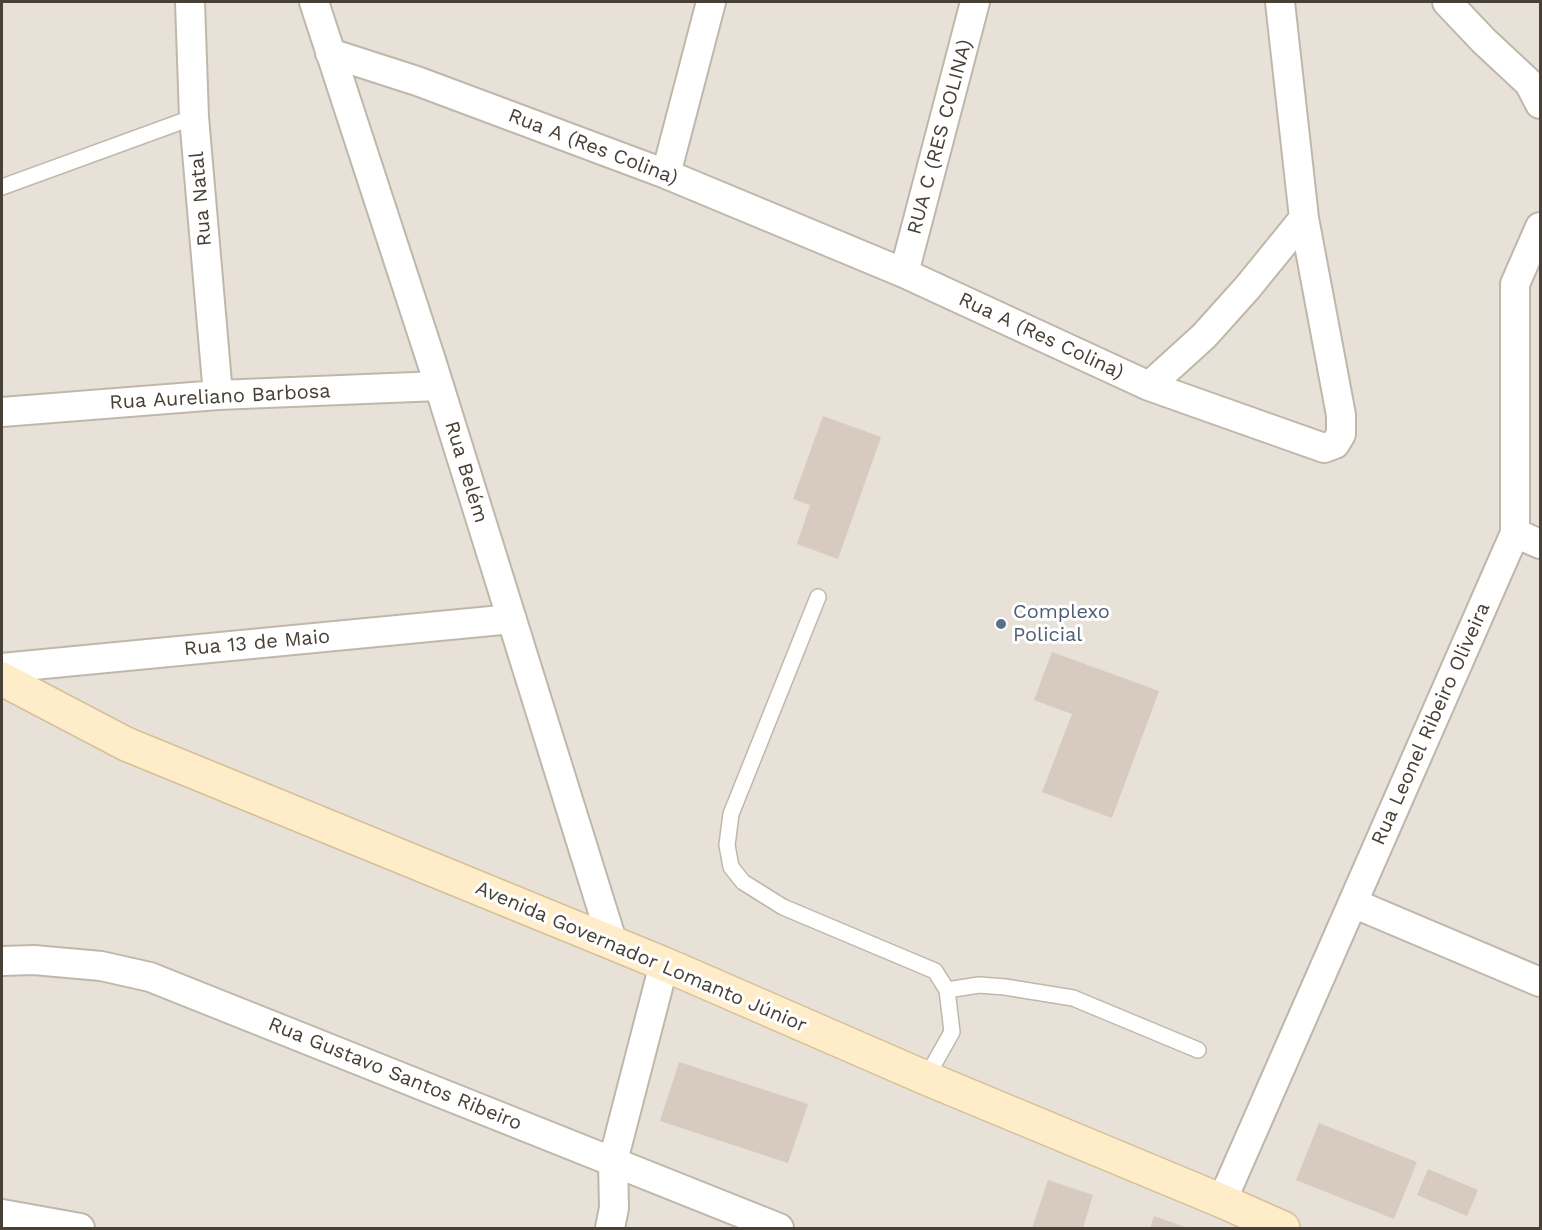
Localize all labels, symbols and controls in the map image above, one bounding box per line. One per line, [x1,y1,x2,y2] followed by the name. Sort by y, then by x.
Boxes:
[902,37,978,237] street label: RUA C (RES COLINA)
[505,104,681,190] street label: Rua A (Res Colina)
[185,151,217,247] street label: Rua Natal
[955,287,1127,385] street label: Rua A (Res Colina)
[109,379,331,415] street label: Rua Aureliano Barbosa
[439,418,493,526] street label: Rua Belém
[1367,599,1495,849] street label: Rua Leonel Ribeiro Oliveira
[1013,600,1110,647] place label: Complexo Policial
[994,617,1008,631] marker: Complexo Policial
[183,625,331,661] street label: Rua 13 de Maio
[472,876,810,1038] street label: Avenida Governador Lomanto Júnior
[265,1012,525,1136] street label: Rua Gustavo Santos Ribeiro

